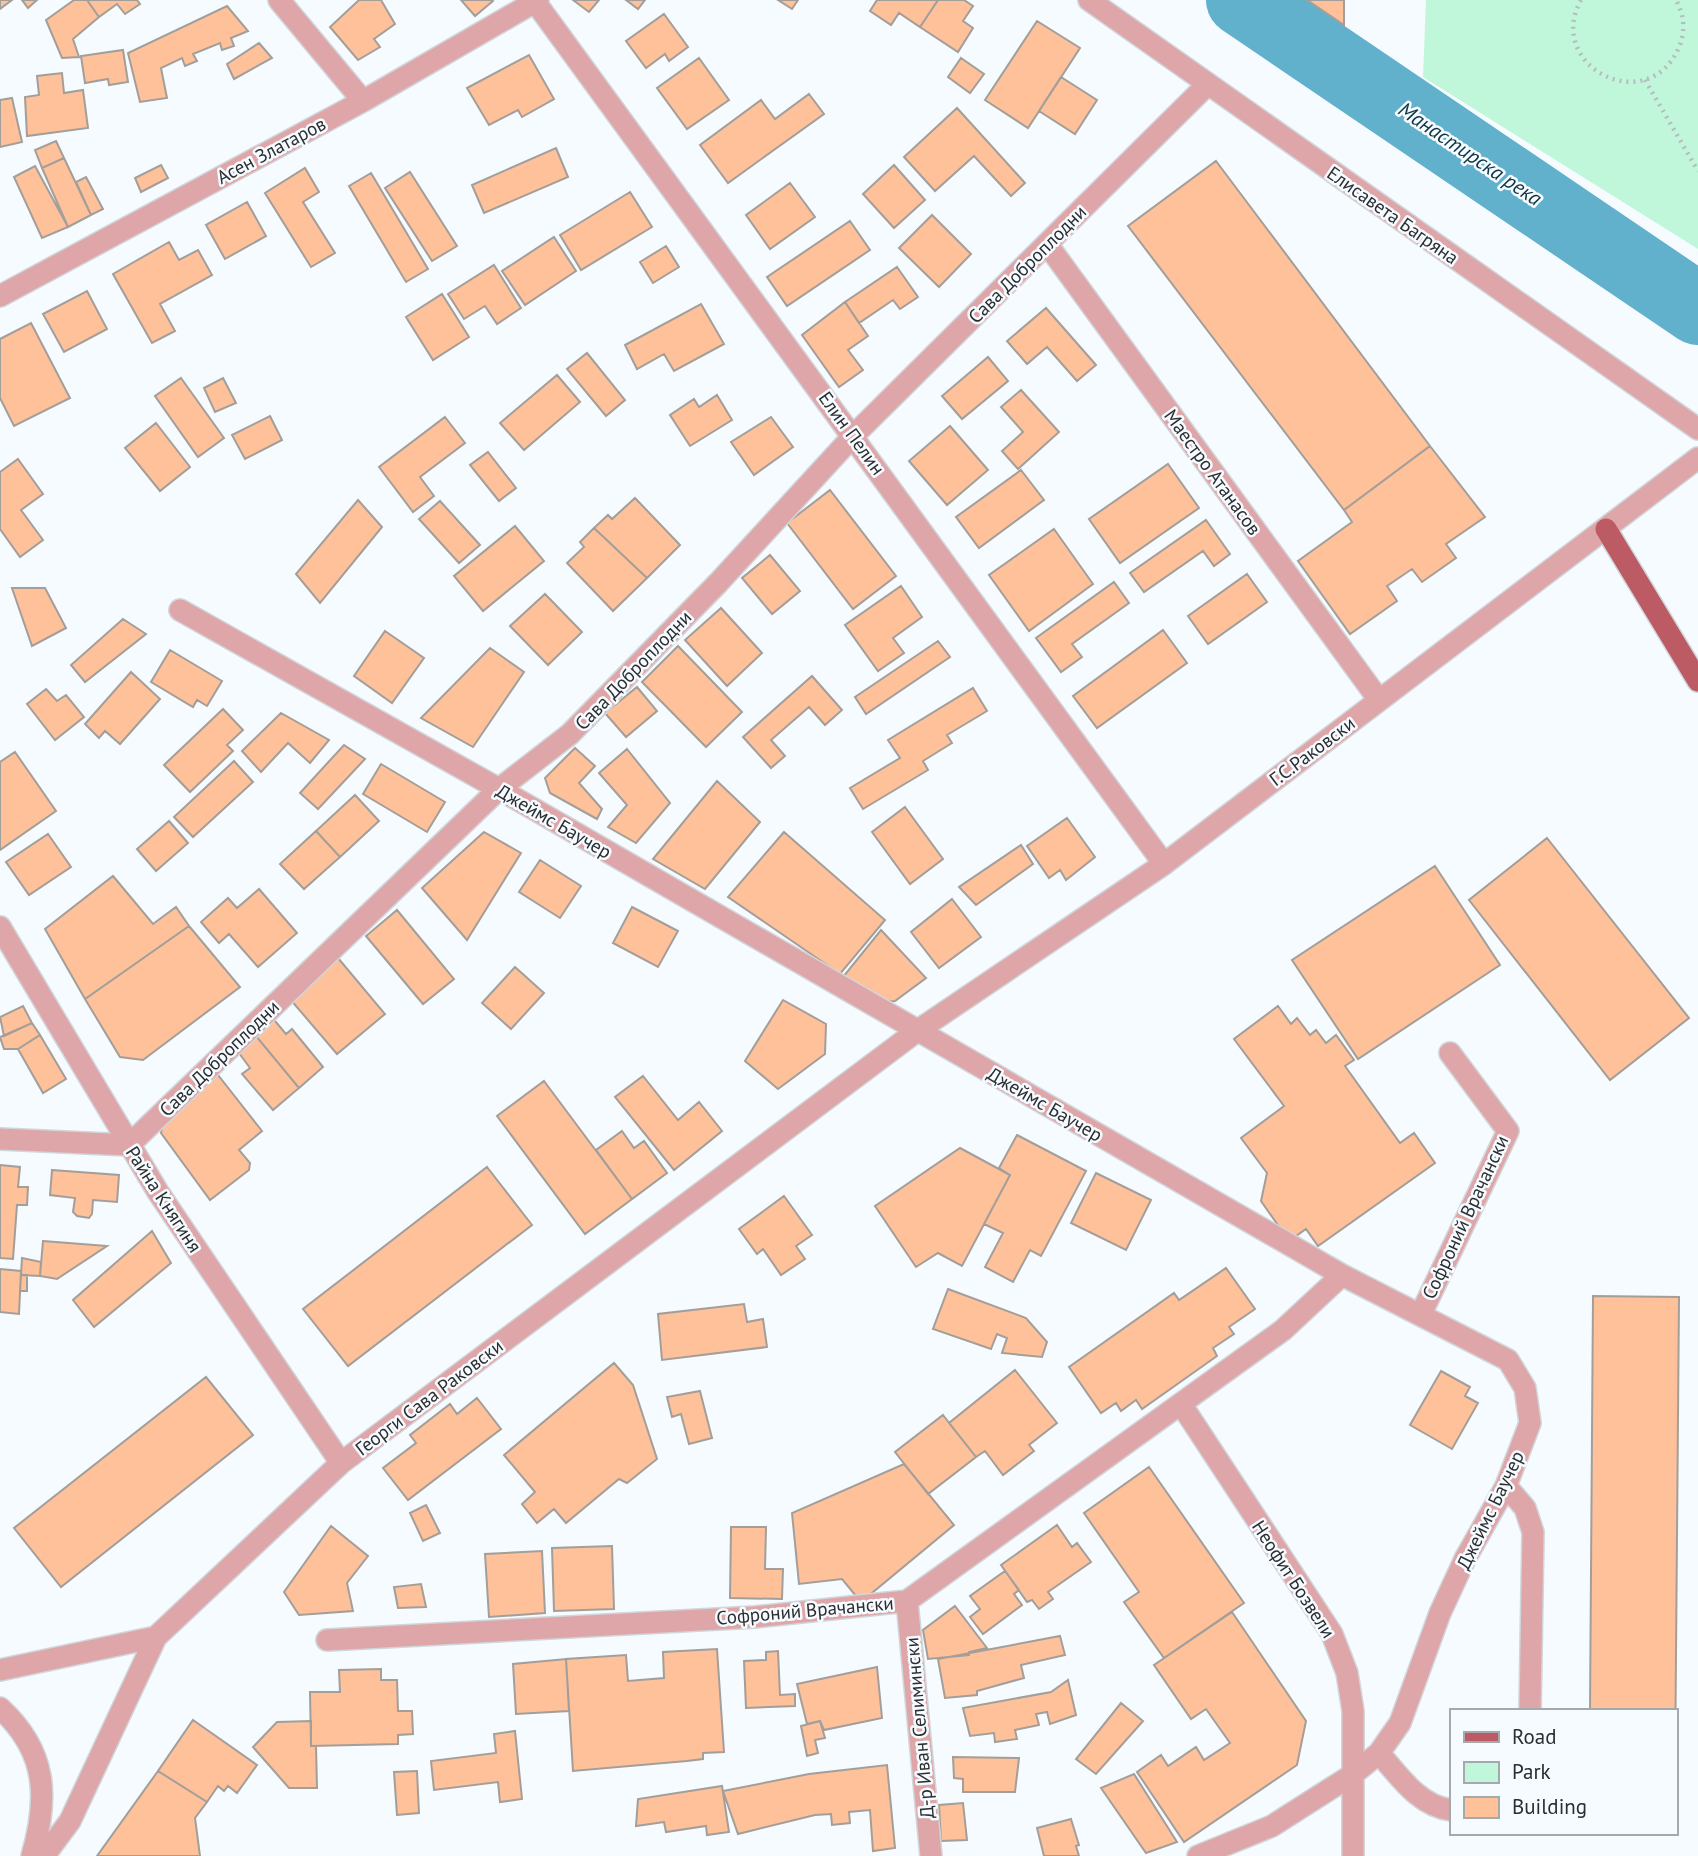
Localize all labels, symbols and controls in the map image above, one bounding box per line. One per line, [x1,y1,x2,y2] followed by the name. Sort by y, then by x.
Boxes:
[1393,96,1548,212] water label: Манастирска река
[212,111,330,189] street label: Асен Златаров
[1323,161,1463,269] street label: Елисавета Багряна
[963,200,1091,328] street label: Сава Доброплодни
[814,387,890,479] street label: Елин Пелин
[1159,404,1267,540] street label: Маестро Атанасов
[570,605,696,735] street label: Сава Доброплодни
[1264,711,1360,791] street label: Г.С.Раковски
[492,778,616,864] street label: Джеймс Баучер
[154,995,284,1121] street label: Сава Доброплодни
[983,1061,1107,1147] street label: Джеймс Баучер
[1417,1131,1513,1303] street label: Софроний Врачански
[121,1141,207,1257] street label: Райна Княгиня
[350,1334,508,1460] street label: Георги Сава Раковски
[1451,1447,1529,1573] street label: Джеймс Баучер
[1247,1516,1341,1642] street label: Неофит Бозвели
[715,1590,895,1630] street label: Софроний Врачански
[899,1636,939,1820] street label: Д-р Иван Селимински
[1450,1709,1677,1835] legend
[1512,1723,1556,1750] text: Road
[1512,1758,1551,1785] text: Park
[1512,1793,1587,1820] text: Building

